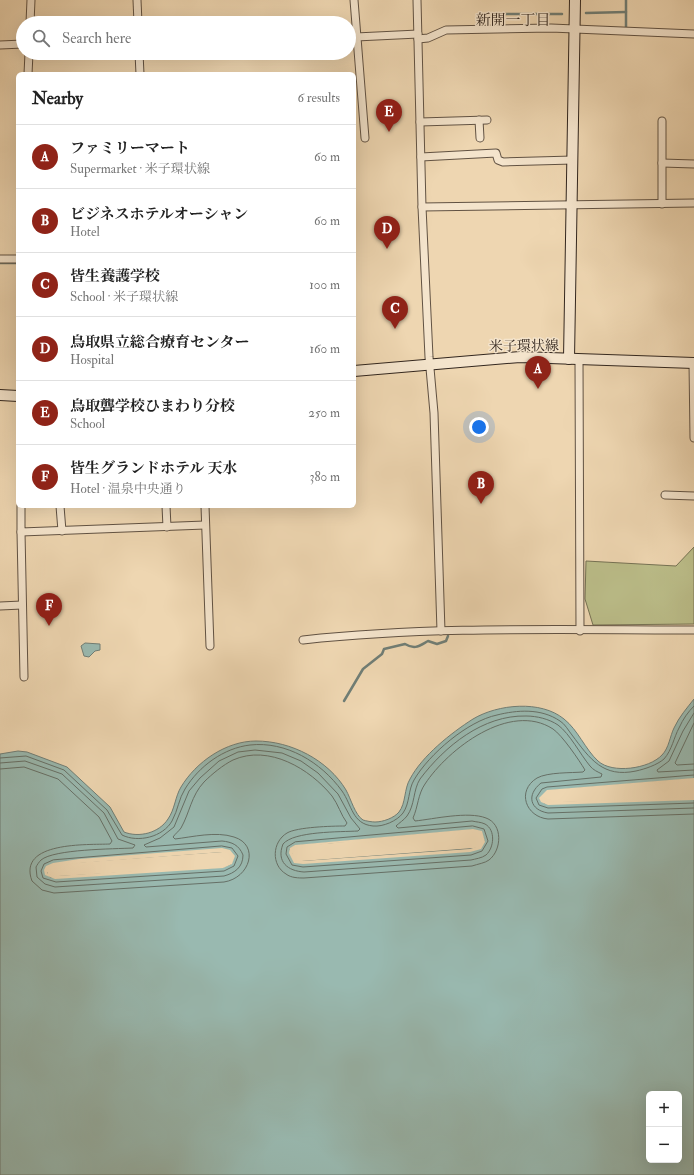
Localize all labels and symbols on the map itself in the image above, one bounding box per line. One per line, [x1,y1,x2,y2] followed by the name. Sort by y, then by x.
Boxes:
[475,11,551,30] district label: 新開一丁目
[376,99,402,132] pin: E
[374,216,400,249] pin: D
[382,296,408,329] pin: C
[489,337,559,355] street label: 米子環状線
[525,356,551,389] pin: A
[469,417,489,437] your location
[468,471,494,504] pin: B
[36,593,62,626] pin: F

